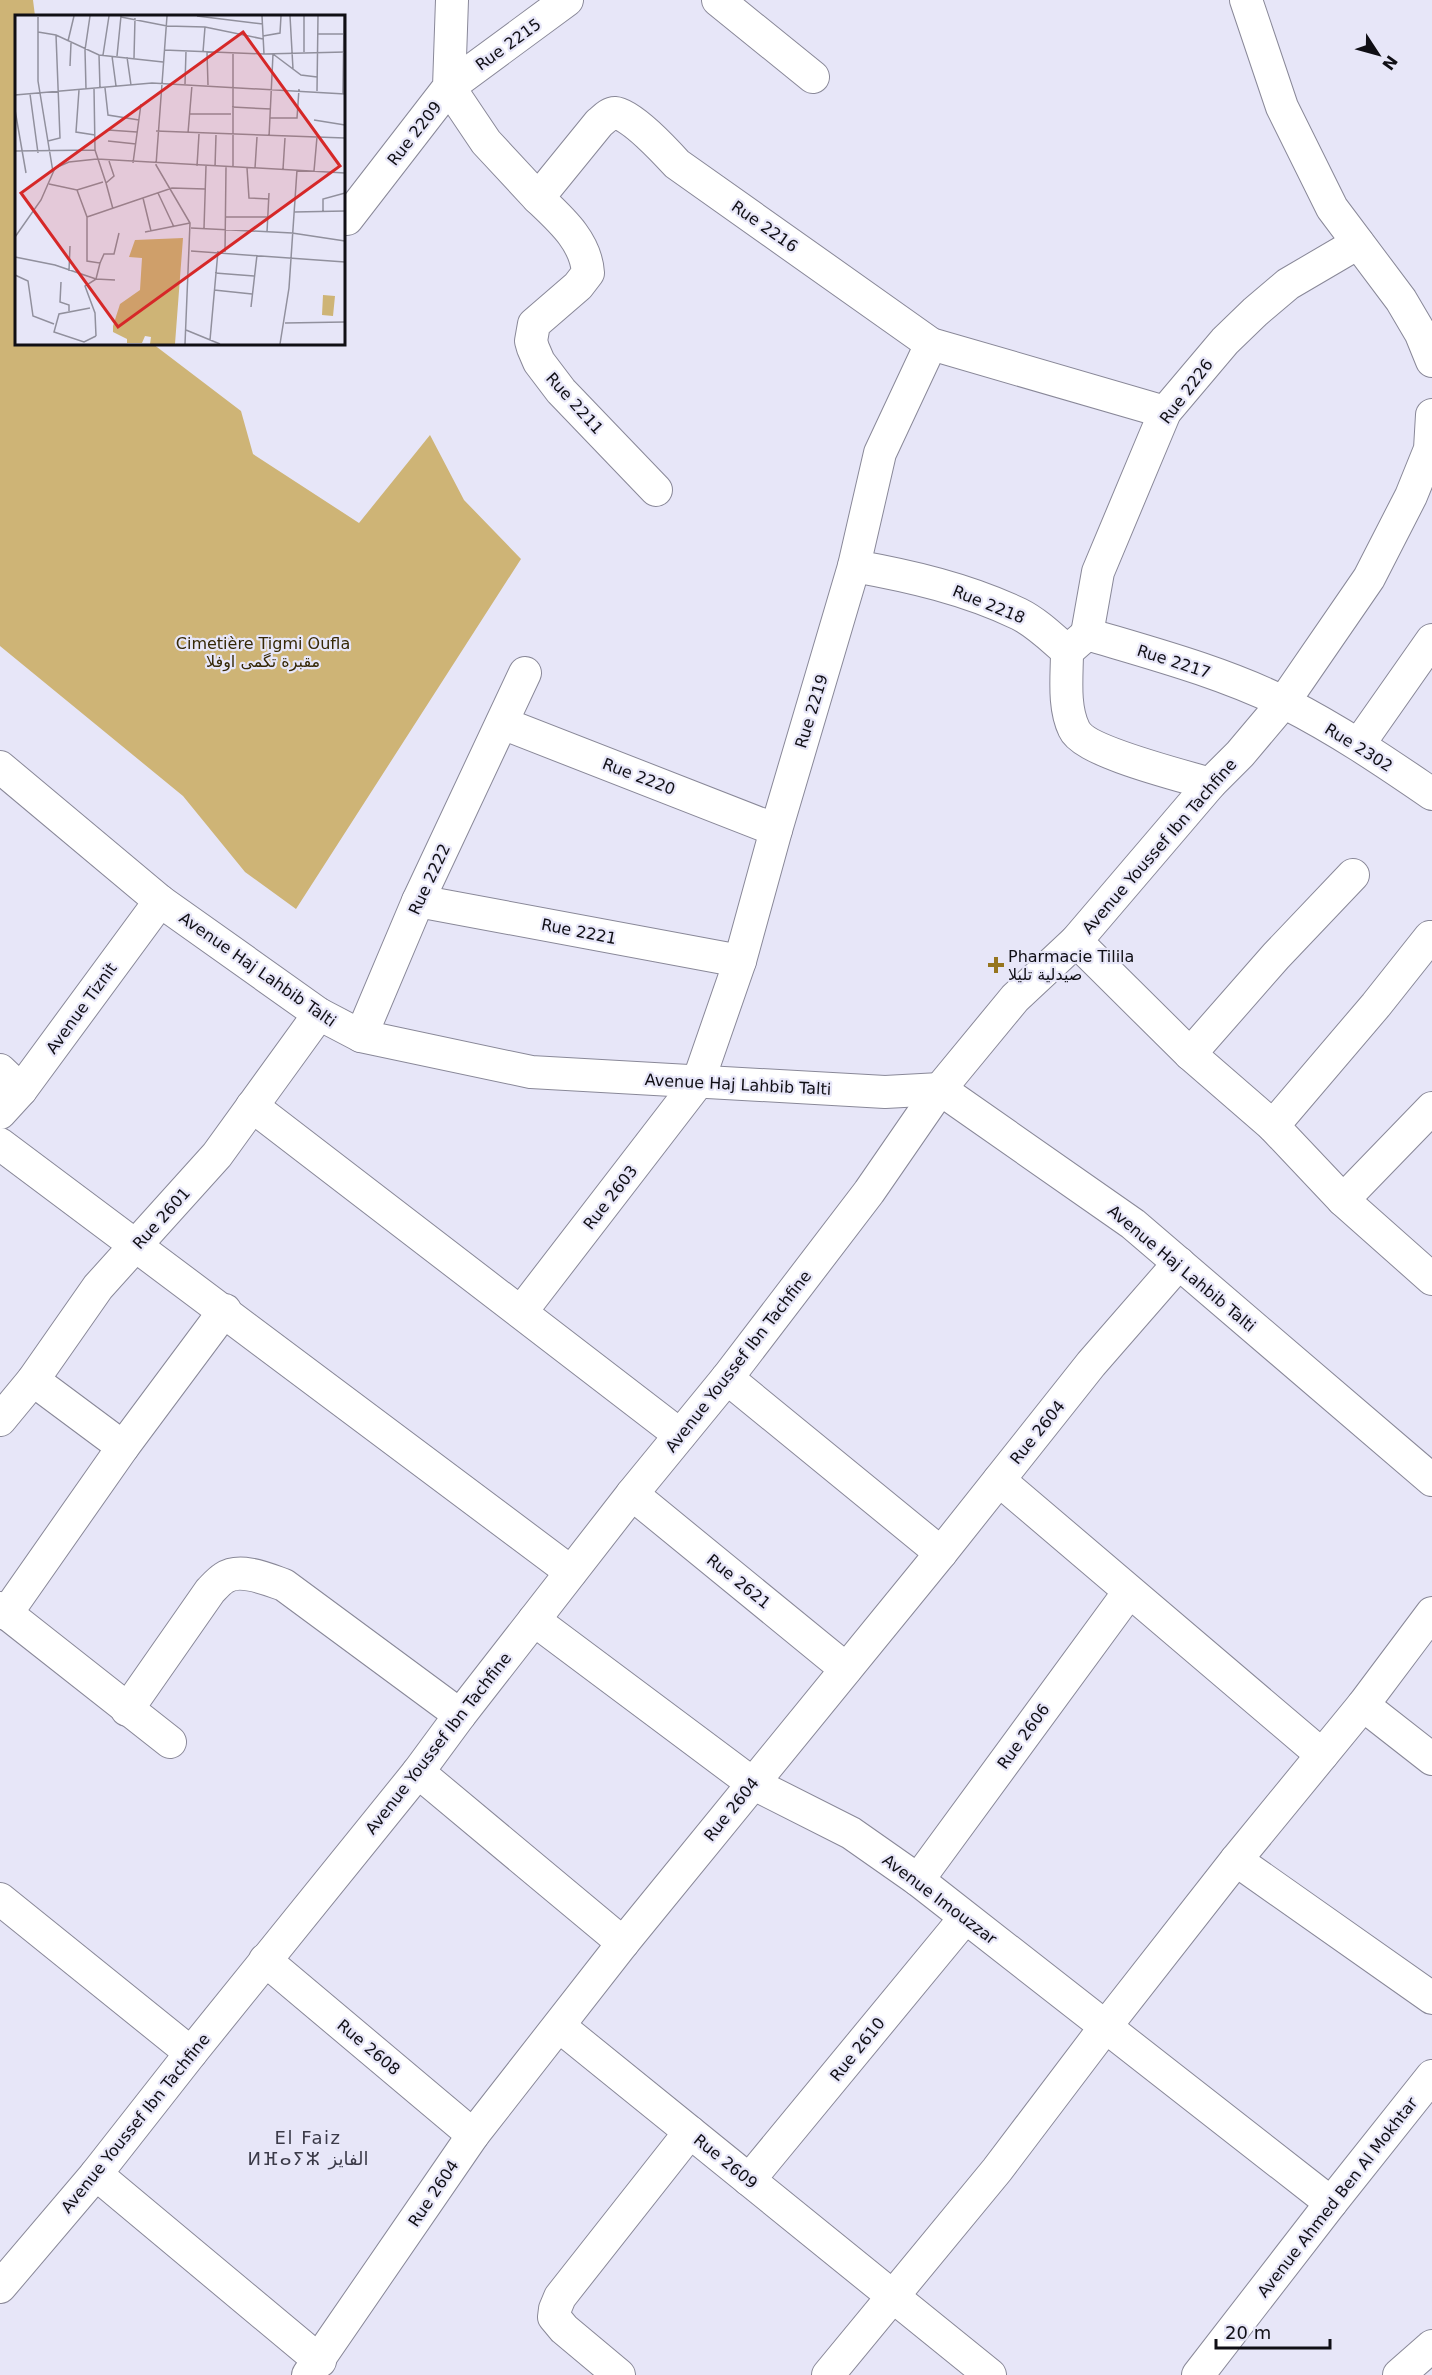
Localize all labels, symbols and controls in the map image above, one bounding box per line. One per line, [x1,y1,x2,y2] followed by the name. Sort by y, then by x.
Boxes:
[472,14,545,74] street label: Rue 2215
[15,15,345,345] inset map
[1348,24,1408,84] north arrow
[1378,52,1401,74] text: N
[383,97,445,169] street label: Rue 2209
[728,197,801,256] street label: Rue 2216
[1156,355,1217,427] street label: Rue 2226
[542,369,607,438] street label: Rue 2211
[950,581,1028,628] street label: Rue 2218
[176,634,350,672] park label: Cimetière Tigmi Oufla مقبرة تگمی اوفلا
[1135,641,1213,682] street label: Rue 2217
[791,672,832,750] street label: Rue 2219
[1321,719,1396,776] street label: Rue 2302
[600,754,678,799] street label: Rue 2220
[1078,755,1240,938] street label: Avenue Youssef Ibn Tachfine
[405,841,454,918] street label: Rue 2222
[176,908,340,1031] street label: Avenue Haj Lahbib Talti
[540,915,618,948] street label: Rue 2221
[1008,947,1134,984] place label: Pharmacie Tilila صيدلية تليلا
[989,958,1003,972] marker: Pharmacie Tilila صيدلية تليلا
[42,959,121,1057] street label: Avenue Tiznit
[644,1070,832,1099] street label: Avenue Haj Lahbib Talti
[579,1161,641,1233] street label: Rue 2603
[129,1184,194,1253] street label: Rue 2601
[1104,1201,1259,1336] street label: Avenue Haj Lahbib Talti
[662,1267,815,1456] street label: Avenue Youssef Ibn Tachfine
[1006,1397,1069,1468] street label: Rue 2604
[703,1550,774,1613] street label: Rue 2621
[362,1649,515,1838] street label: Avenue Youssef Ibn Tachfine
[993,1700,1053,1773] street label: Rue 2606
[700,1774,763,1845] street label: Rue 2604
[879,1850,1001,1949] street label: Avenue Imouzzar
[826,2014,889,2085] street label: Rue 2610
[333,2016,404,2079] street label: Rue 2608
[57,2030,214,2217] street label: Avenue Youssef Ibn Tachfine
[1253,2093,1422,2301] street label: Avenue Ahmed Ben Al Mokhtar
[247,2127,369,2170] district label: El Faiz ⵍⴼⴰⵢⵣ الفايز
[690,2130,761,2193] street label: Rue 2609
[404,2156,463,2230] street label: Rue 2604
[1216,2312,1330,2350] scale bar
[1225,2322,1271,2343] text: 20 m

